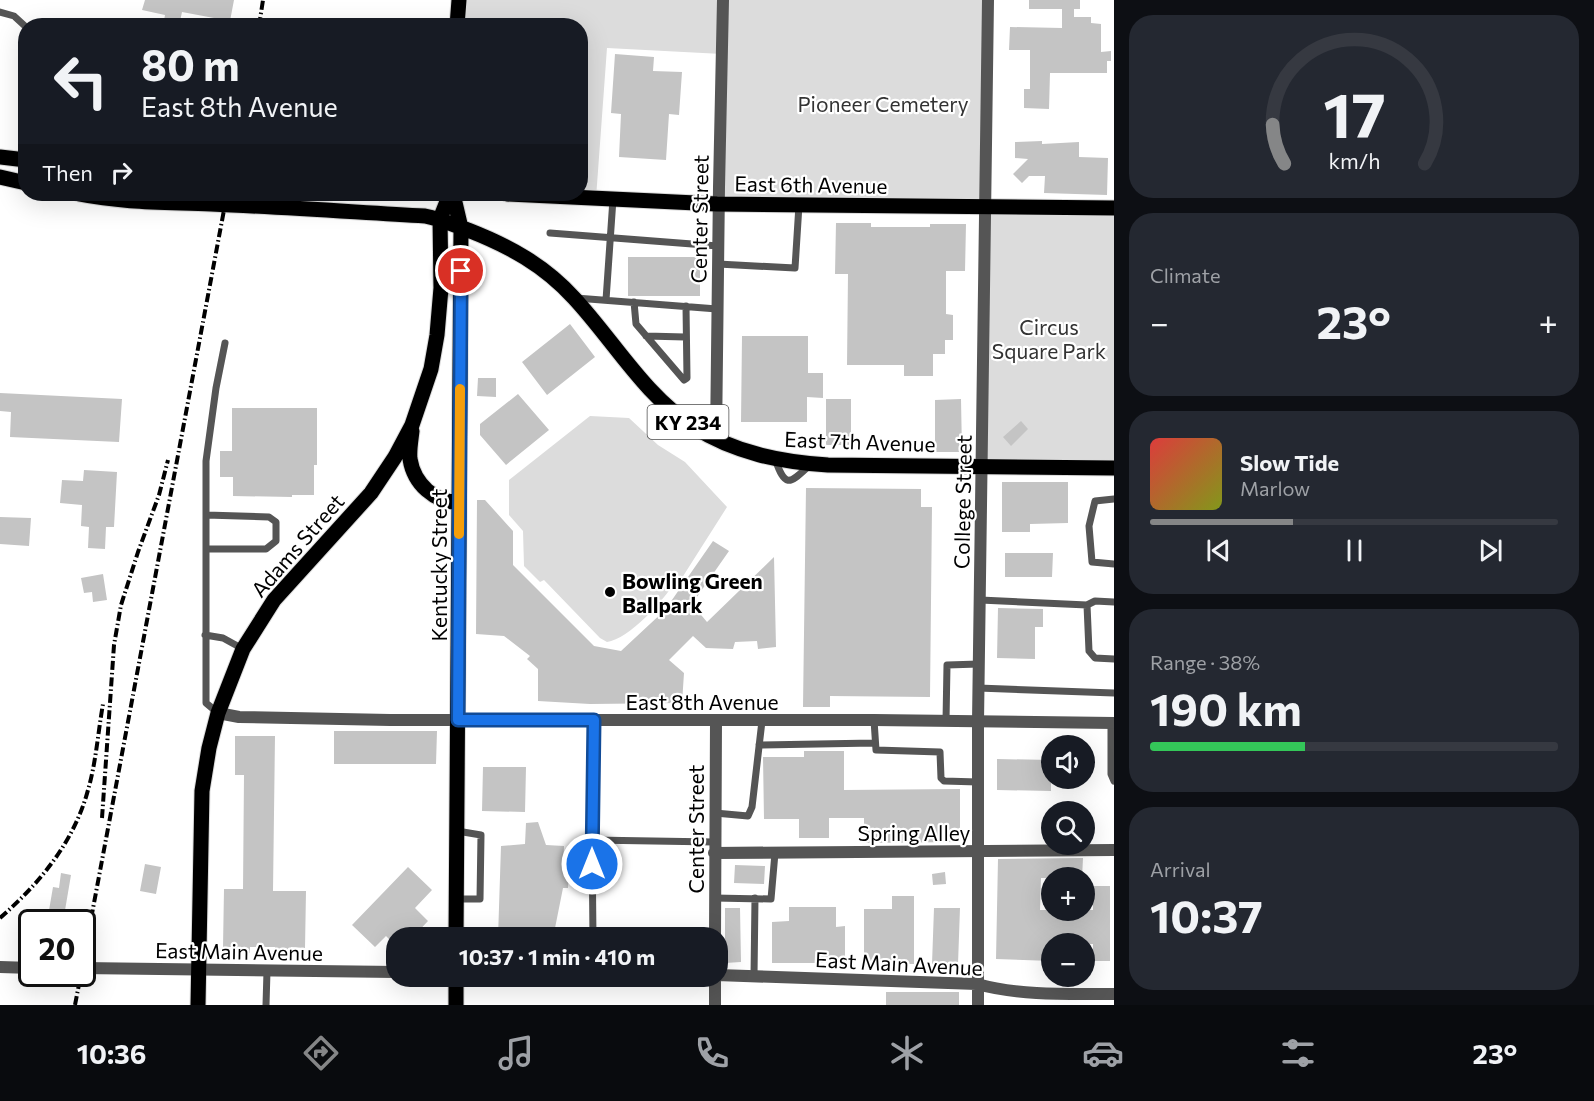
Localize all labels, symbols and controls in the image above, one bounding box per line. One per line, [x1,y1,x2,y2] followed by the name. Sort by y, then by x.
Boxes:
[141,38,240,90] text: 80 m
[42,42,120,120] icon: left
[1323,75,1385,151] text: 17
[141,90,338,123] text: East 8th Avenue
[797,91,969,116] park label: Pioneer Cemetery
[1328,147,1380,173] text: km/h
[685,154,713,284] street label: Center Street
[105,156,138,189] icon: right
[42,159,93,186] text: Then
[734,170,888,198] street label: East 6th Avenue
[435,245,486,296] pin
[444,254,477,287] icon: arrive
[1150,263,1220,287] text: Climate
[1317,293,1391,348] text: 23°
[1150,301,1169,342] text: −
[1539,301,1558,342] text: +
[992,314,1106,363] park label: Circus Square Park
[648,405,728,439] road number: KY 234
[784,426,936,456] street label: East 7th Avenue
[948,435,976,569] street label: College Street
[1240,449,1339,476] text: Slow Tide
[1240,476,1310,500] text: Marlow
[245,488,349,602] street label: Adams Street
[426,489,451,641] street label: Kentucky Street
[1202,534,1235,567] icon: previous
[1338,534,1371,567] icon: pause
[1474,534,1507,567] icon: next
[622,568,763,617] place label: Bowling Green Ballpark
[603,585,617,599] marker: Bowling Green Ballpark
[1150,650,1260,674] text: Range · 38%
[1150,680,1302,735] text: 190 km
[626,689,779,714] street label: East 8th Avenue
[1041,735,1095,987] map controls
[1041,735,1095,789] button: sound
[683,765,708,893] street label: Center Street
[1041,801,1095,855] button: search
[858,820,971,845] street label: Spring Alley
[560,832,624,896] position arrow
[1150,857,1211,881] text: Arrival
[1041,867,1095,921] button: +
[1150,887,1263,942] text: 10:37
[18,909,96,987] speed limit sign: 20
[1041,933,1095,987] button: −
[155,937,323,965] street label: East Main Avenue
[459,943,655,970] text: 10:37 · 1 min · 410 m
[814,946,984,980] street label: East Main Avenue
[300,1032,342,1074] icon: directions
[495,1032,537,1074] icon: music
[691,1032,733,1074] icon: phone
[886,1032,928,1074] icon: climate
[1082,1032,1124,1074] icon: car
[1277,1032,1319,1074] icon: filters
[77,1037,146,1070] text: 10:36
[1473,1037,1517,1070] text: 23°

